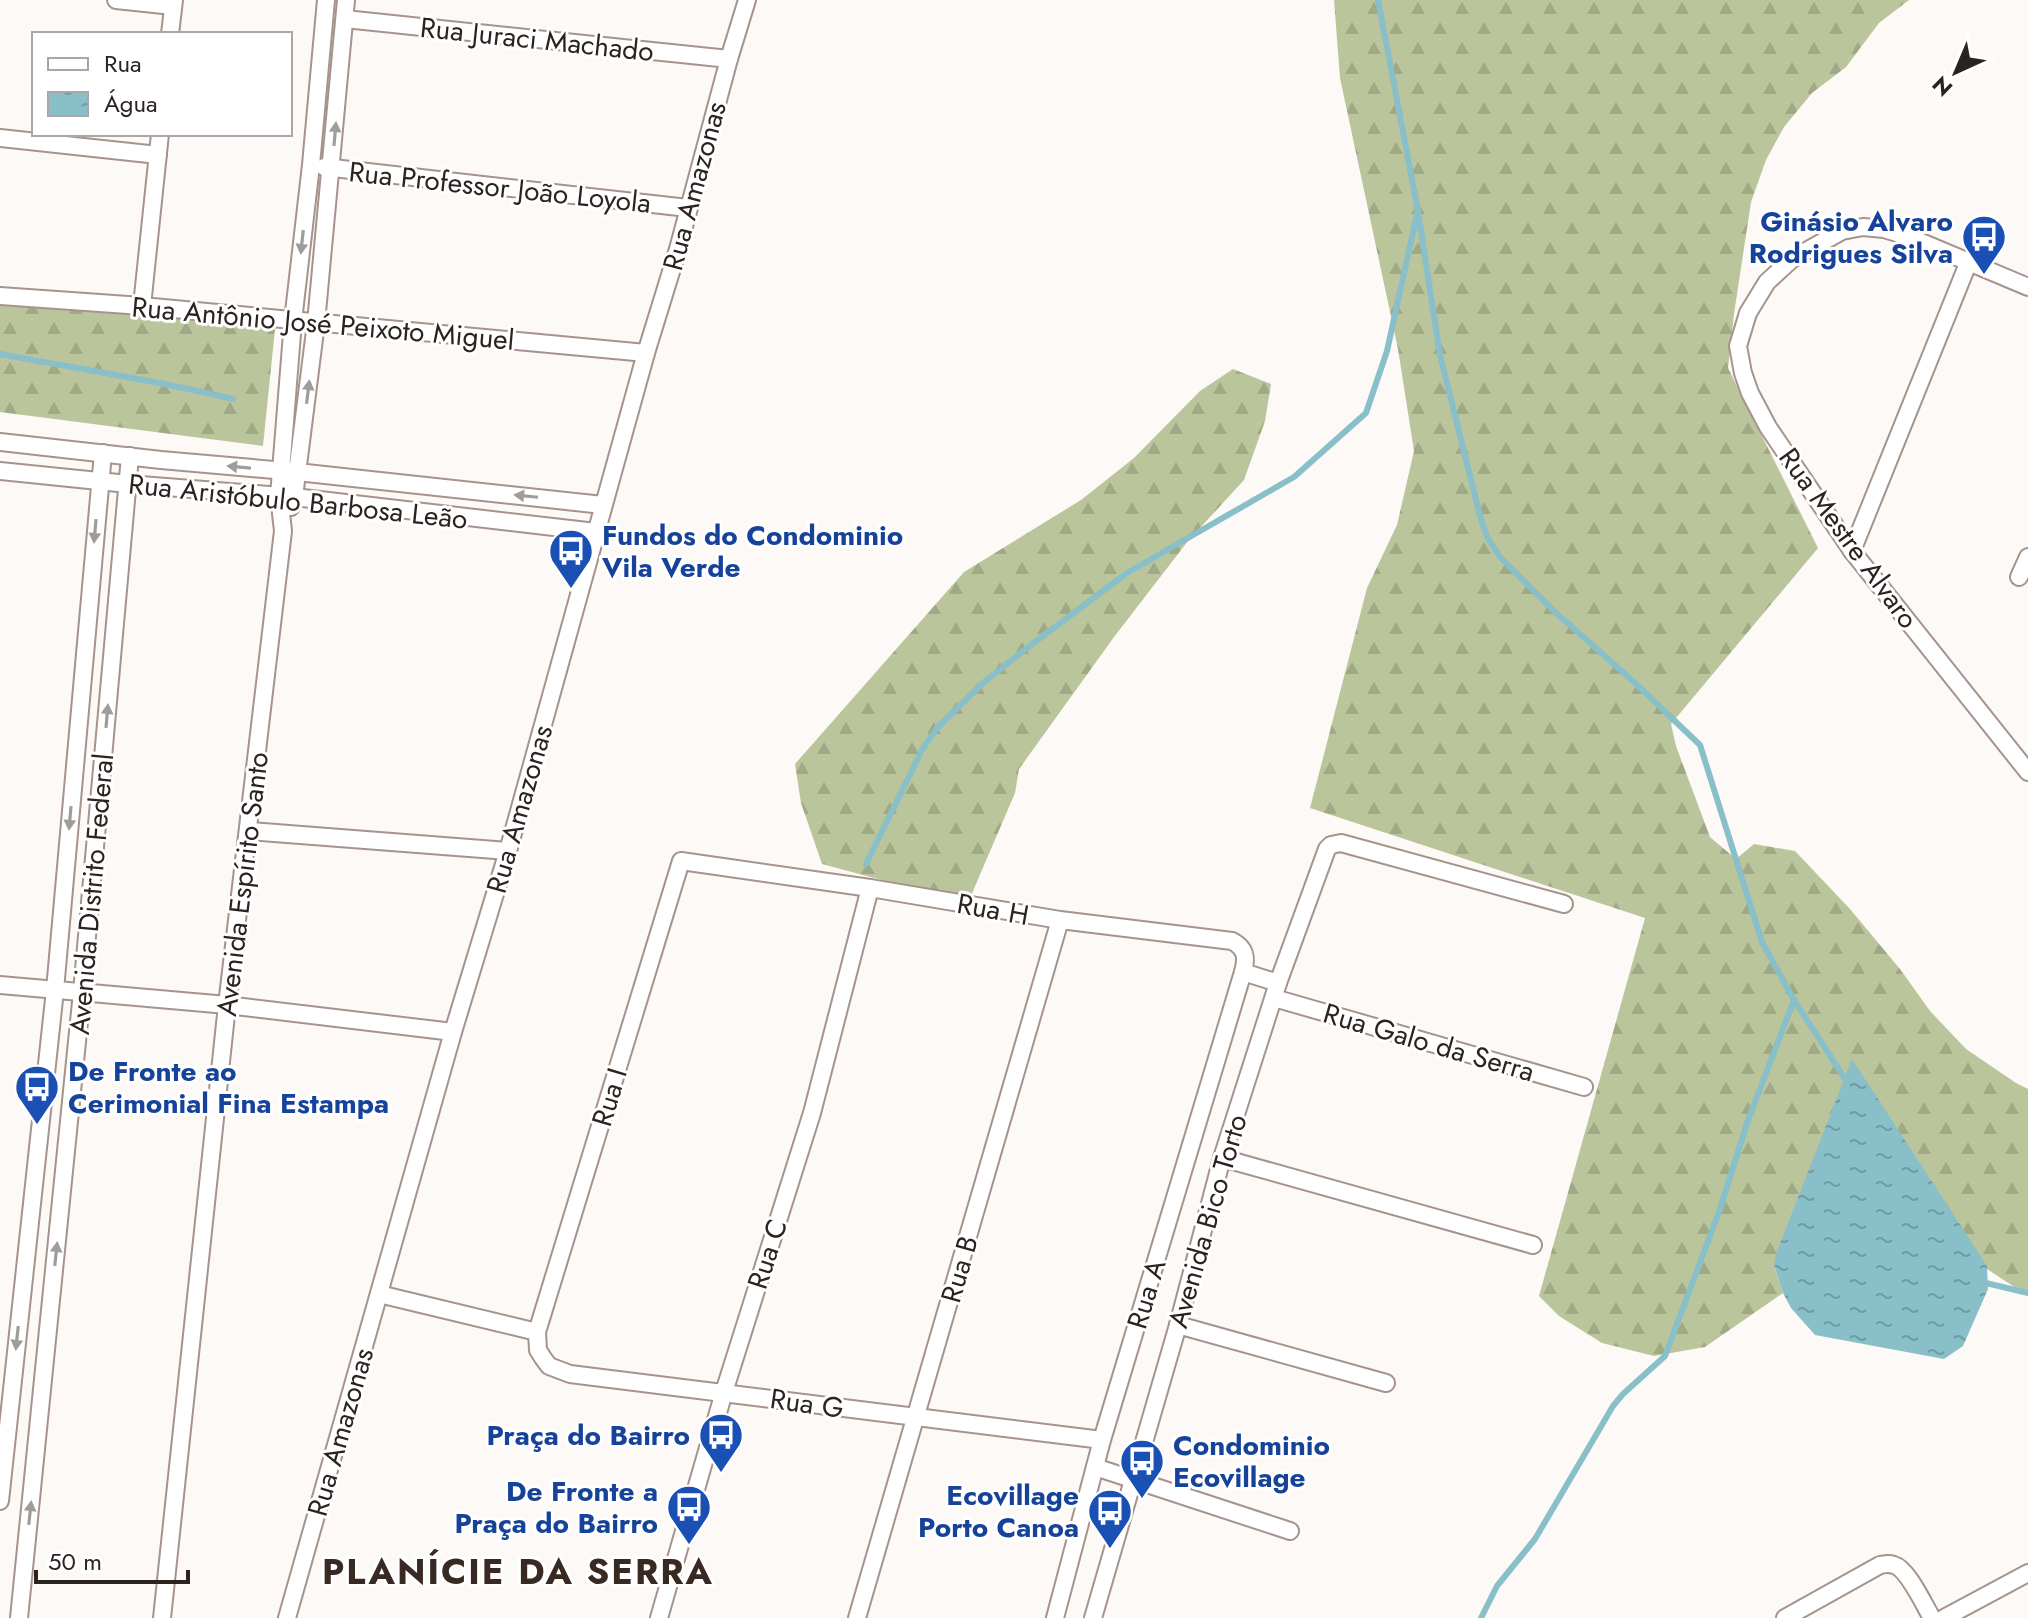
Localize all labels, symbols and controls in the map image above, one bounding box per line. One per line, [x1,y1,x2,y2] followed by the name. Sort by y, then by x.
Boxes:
[418,7,656,72] street label: Rua Juraci Machado
[32,32,292,136] legend
[1916,32,1996,112] north arrow
[104,46,142,81] text: Rua
[1925,69,1960,104] text: N
[104,86,158,121] text: Água
[652,97,737,275] street label: Rua Amazonas
[329,121,342,146] one-way arrow
[347,151,653,224] street label: Rua Professor João Loyola
[1749,201,1953,274] place label: Ginásio Alvaro Rodrigues Silva
[1960,213,2008,276] bus stop icon: Ginásio Alvaro Rodrigues Silva
[296,230,309,255] one-way arrow
[130,286,516,361] street label: Rua Antônio José Peixoto Miguel
[301,379,314,404] one-way arrow
[1769,439,1928,637] street label: Rua Mestre Alvaro
[226,461,251,474] one-way arrow
[126,463,470,540] street label: Rua Aristóbulo Barbosa Leão
[513,490,538,503] one-way arrow
[601,515,903,588] place label: Fundos do Condominio Vila Verde
[89,519,102,544] one-way arrow
[547,527,595,590] bus stop icon: Fundos do Condominio Vila Verde
[101,703,114,728] one-way arrow
[476,720,563,898] street label: Rua Amazonas
[206,750,279,1019] street label: Avenida Espírito Santo
[59,752,124,1036] street label: Avenida Distrito Federal
[64,806,77,831] one-way arrow
[954,883,1032,936] street label: Rua H
[1319,993,1539,1092] street label: Rua Galo da Serra
[68,1051,389,1124] place label: De Fronte ao Cerimonial Fina Estampa
[13,1063,61,1126] bus stop icon: De Fronte ao Cerimonial Fina Estampa
[581,1063,638,1131] street label: Rua I
[1157,1110,1258,1333] street label: Avenida Bico Torto
[737,1214,798,1294] street label: Rua C
[930,1231,989,1307] street label: Rua B
[49,1241,62,1266] one-way arrow
[1117,1254,1177,1334] street label: Rua A
[11,1326,24,1351] one-way arrow
[297,1343,384,1521] street label: Rua Amazonas
[767,1378,846,1429] street label: Rua G
[697,1411,745,1474] bus stop icon: Praça do Bairro
[486,1415,690,1456] place label: Praça do Bairro
[1173,1425,1330,1498] place label: Condominio Ecovillage
[1118,1437,1166,1500] bus stop icon: Condominio Ecovillage
[454,1471,658,1544] place label: De Fronte a Praça do Bairro
[918,1475,1079,1548] place label: Ecovillage Porto Canoa
[665,1483,713,1546] bus stop icon: De Fronte a Praça do Bairro
[1086,1487,1134,1550] bus stop icon: Ecovillage Porto Canoa
[23,1500,36,1525] one-way arrow
[36,1534,188,1584] scale bar
[48,1544,102,1579] text: 50 m
[322,1545,714,1597] district label: PLANÍCIE DA SERRA

